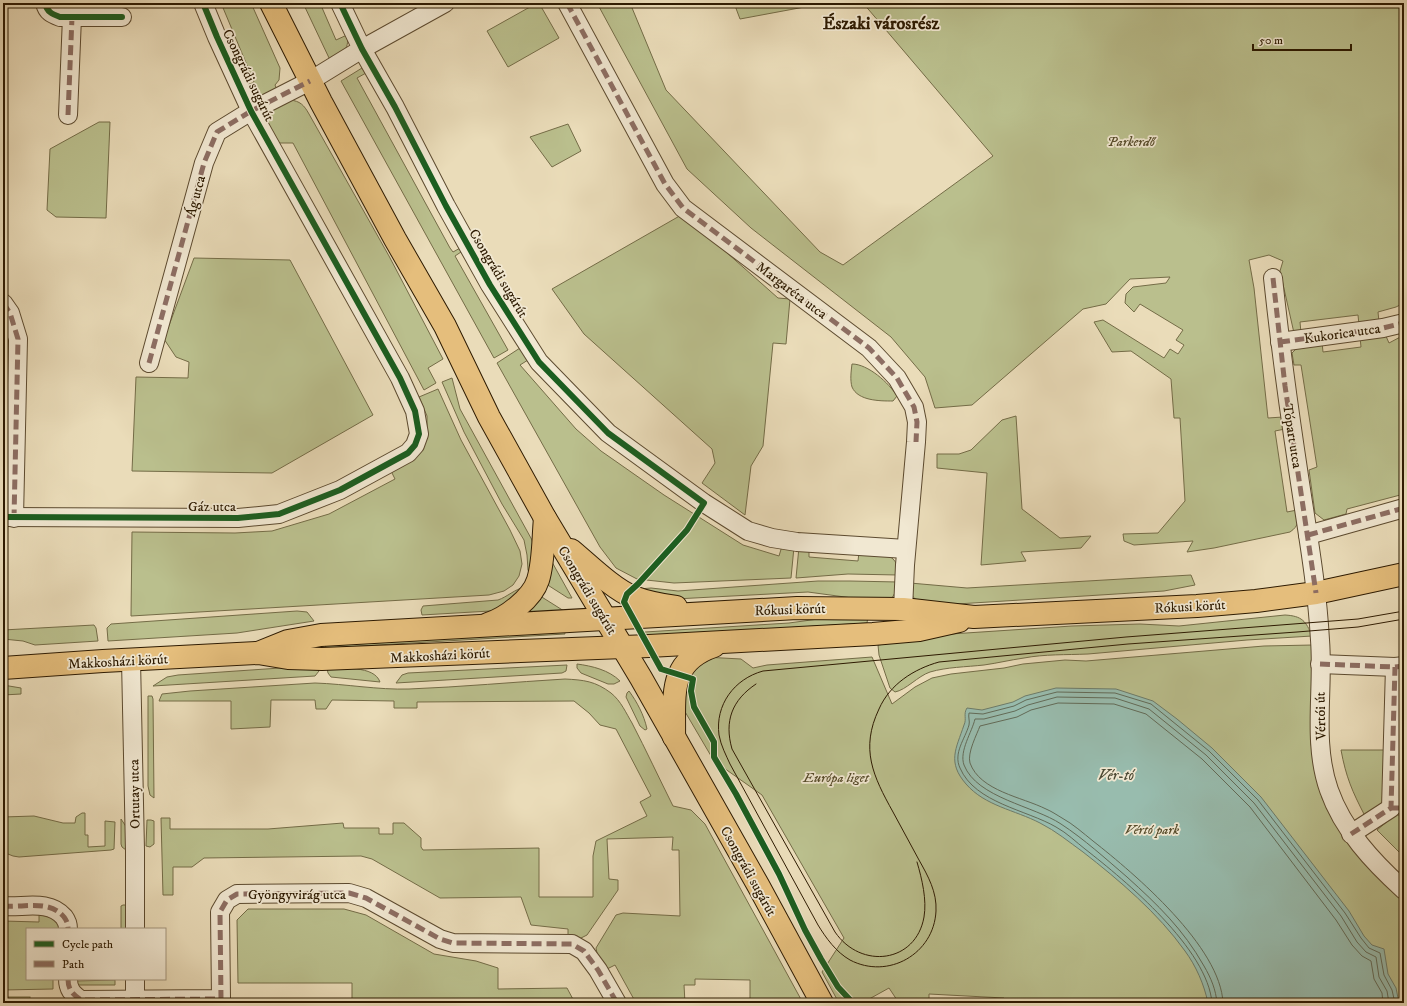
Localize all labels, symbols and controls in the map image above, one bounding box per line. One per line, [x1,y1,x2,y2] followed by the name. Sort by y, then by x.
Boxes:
[823,12,940,35] district label: Északi városrész
[218,26,278,125] street label: Csongrádi sugárút
[1253,26,1351,52] scale bar
[1259,33,1283,48] text: 50 m
[1107,133,1157,151] park label: Parkerdő
[182,174,210,219] street label: Ág utca
[465,226,532,322] street label: Csongrádi sugárút
[752,258,831,323] street label: Margaréta utca
[1303,320,1382,348] street label: Kukorica utca
[1278,403,1306,470] street label: Tópart utca
[188,498,236,516] street label: Gáz utca
[554,543,621,639] street label: Csongrádi sugárút
[1154,596,1226,618] street label: Rókusi körút
[754,600,826,620] street label: Rókusi körút
[390,644,491,668] street label: Makkosházi körút
[68,650,169,674] street label: Makkosházi körút
[1312,691,1330,741] street label: Vértói út
[125,759,145,829] street label: Ortutay utca
[1098,766,1136,785] water label: Vér-tó
[802,769,870,787] park label: Európa liget
[1125,821,1179,839] park label: Vértó park
[716,823,781,920] street label: Csongrádi sugárút
[248,886,346,904] street label: Gyöngyvirág utca
[26,928,166,980] legend
[62,937,114,952] text: Cycle path
[62,957,85,972] text: Path

